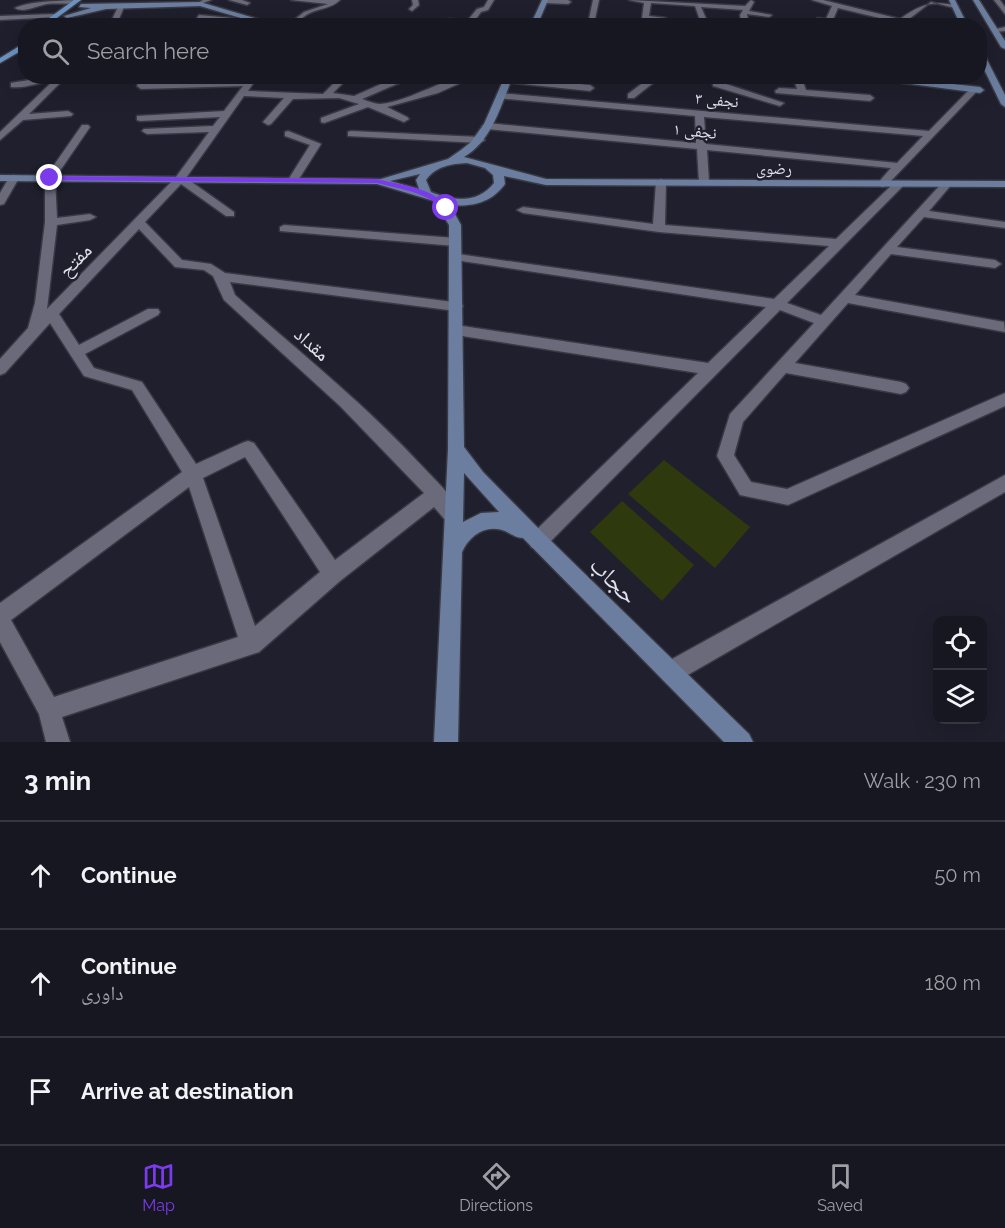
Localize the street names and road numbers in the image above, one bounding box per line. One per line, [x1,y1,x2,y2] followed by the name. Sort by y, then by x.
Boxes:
[694,89,740,112] street label: نجفی ۳
[672,119,718,144] street label: نجفی ۱
[756,159,792,179] street label: رضوی
[53,238,97,282] street label: مفتح
[289,322,335,366] street label: مقداد
[584,550,644,610] street label: حجاب

